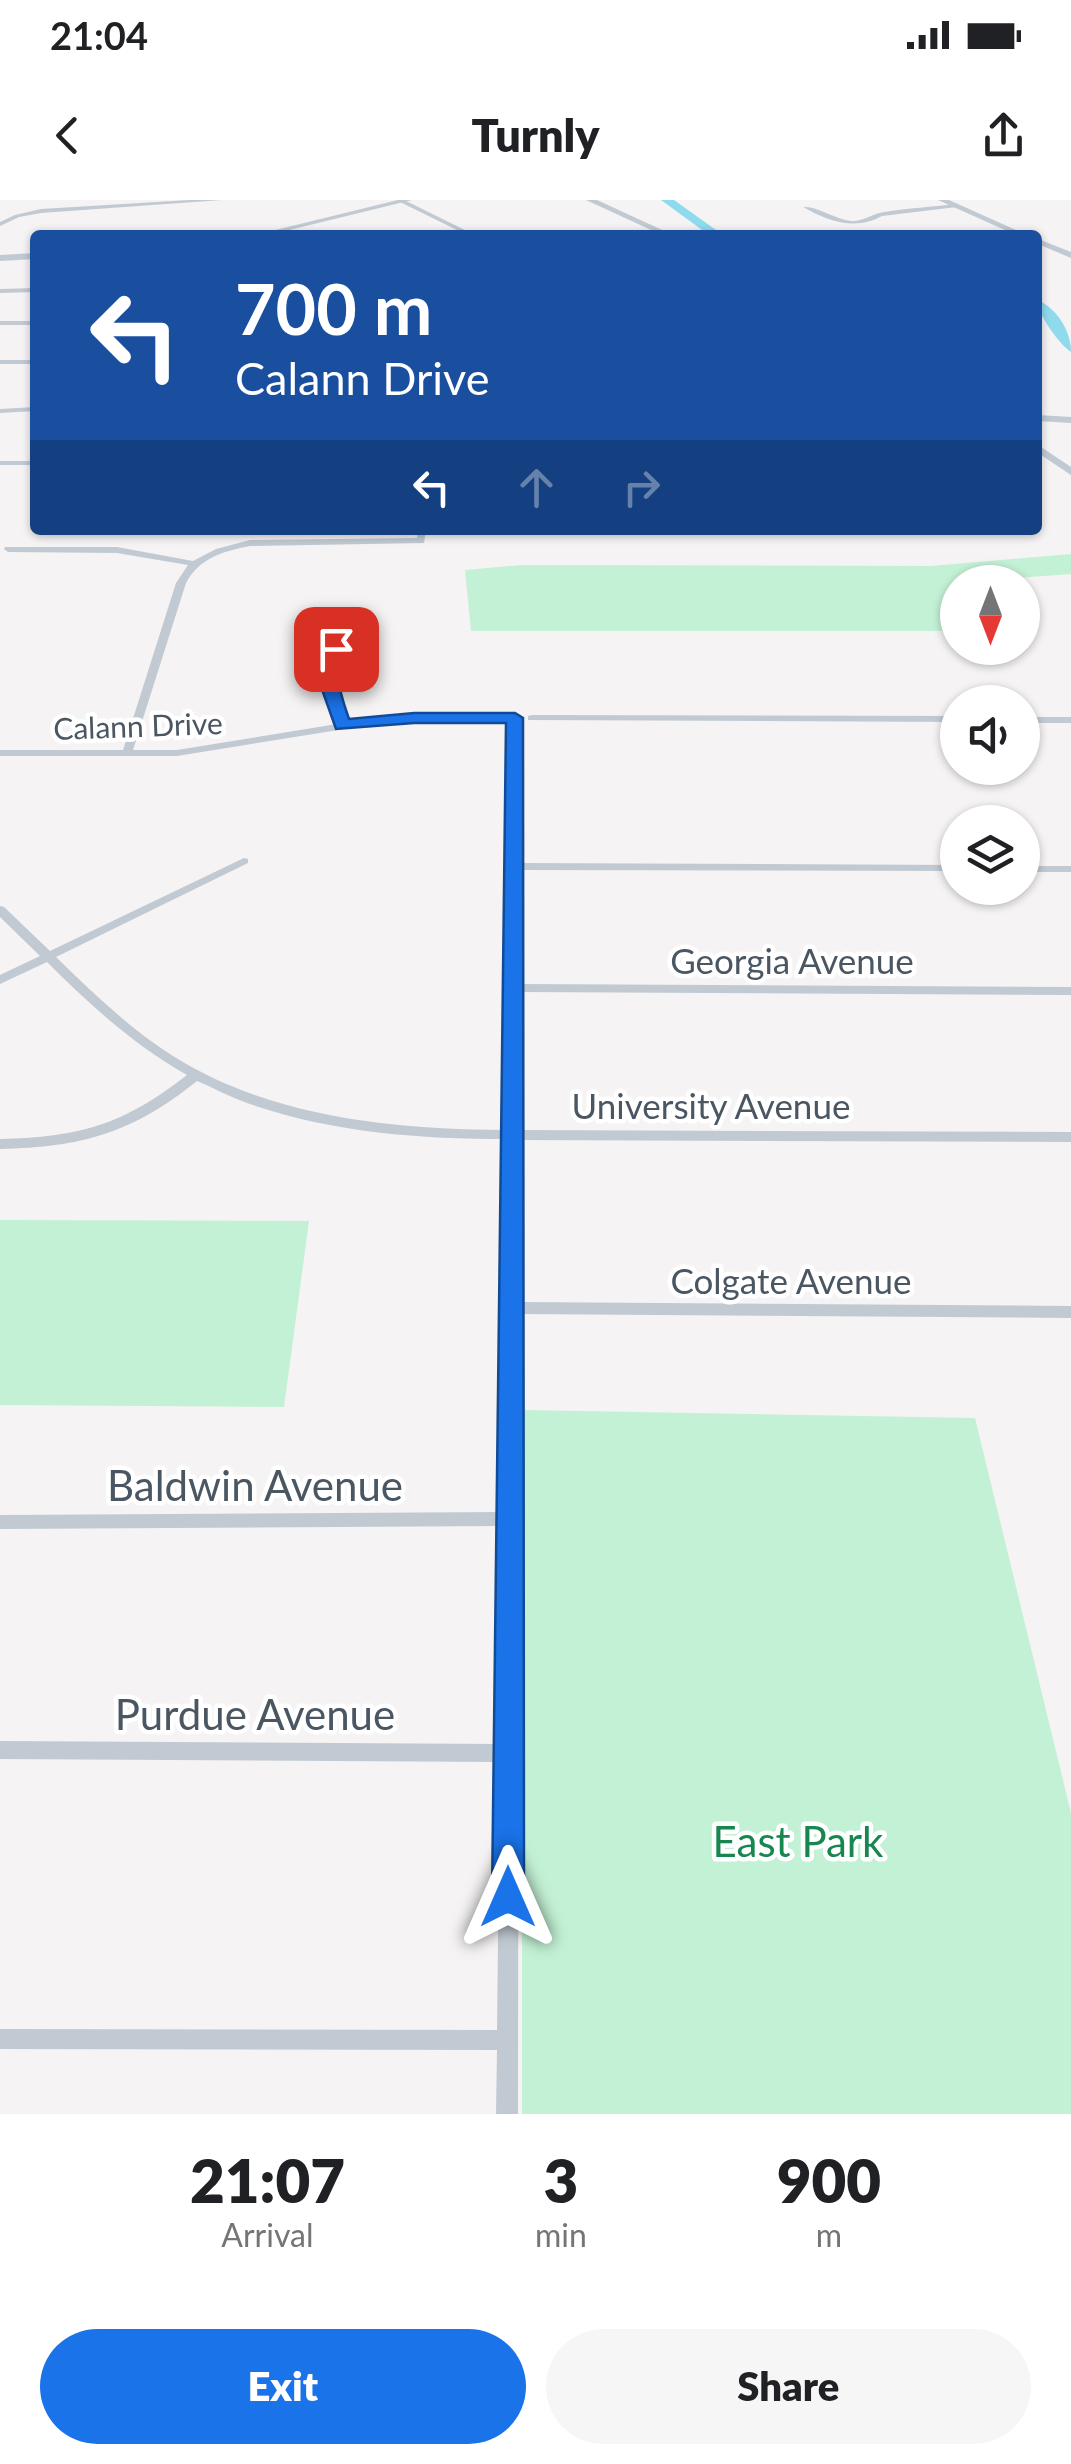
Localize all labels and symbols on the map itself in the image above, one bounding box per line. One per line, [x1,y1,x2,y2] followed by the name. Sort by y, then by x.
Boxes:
[940,565,1040,665] north arrow
[294,607,379,692] pin
[53,704,223,746] street label: Calann Drive
[670,939,914,981] street label: Georgia Avenue
[572,1084,850,1126] street label: University Avenue
[670,1259,912,1301] street label: Colgate Avenue
[107,1460,403,1510] street label: Baldwin Avenue
[115,1689,395,1739] street label: Purdue Avenue
[713,1816,884,1866] park label: East Park
[456,1845,560,1949] position arrow

